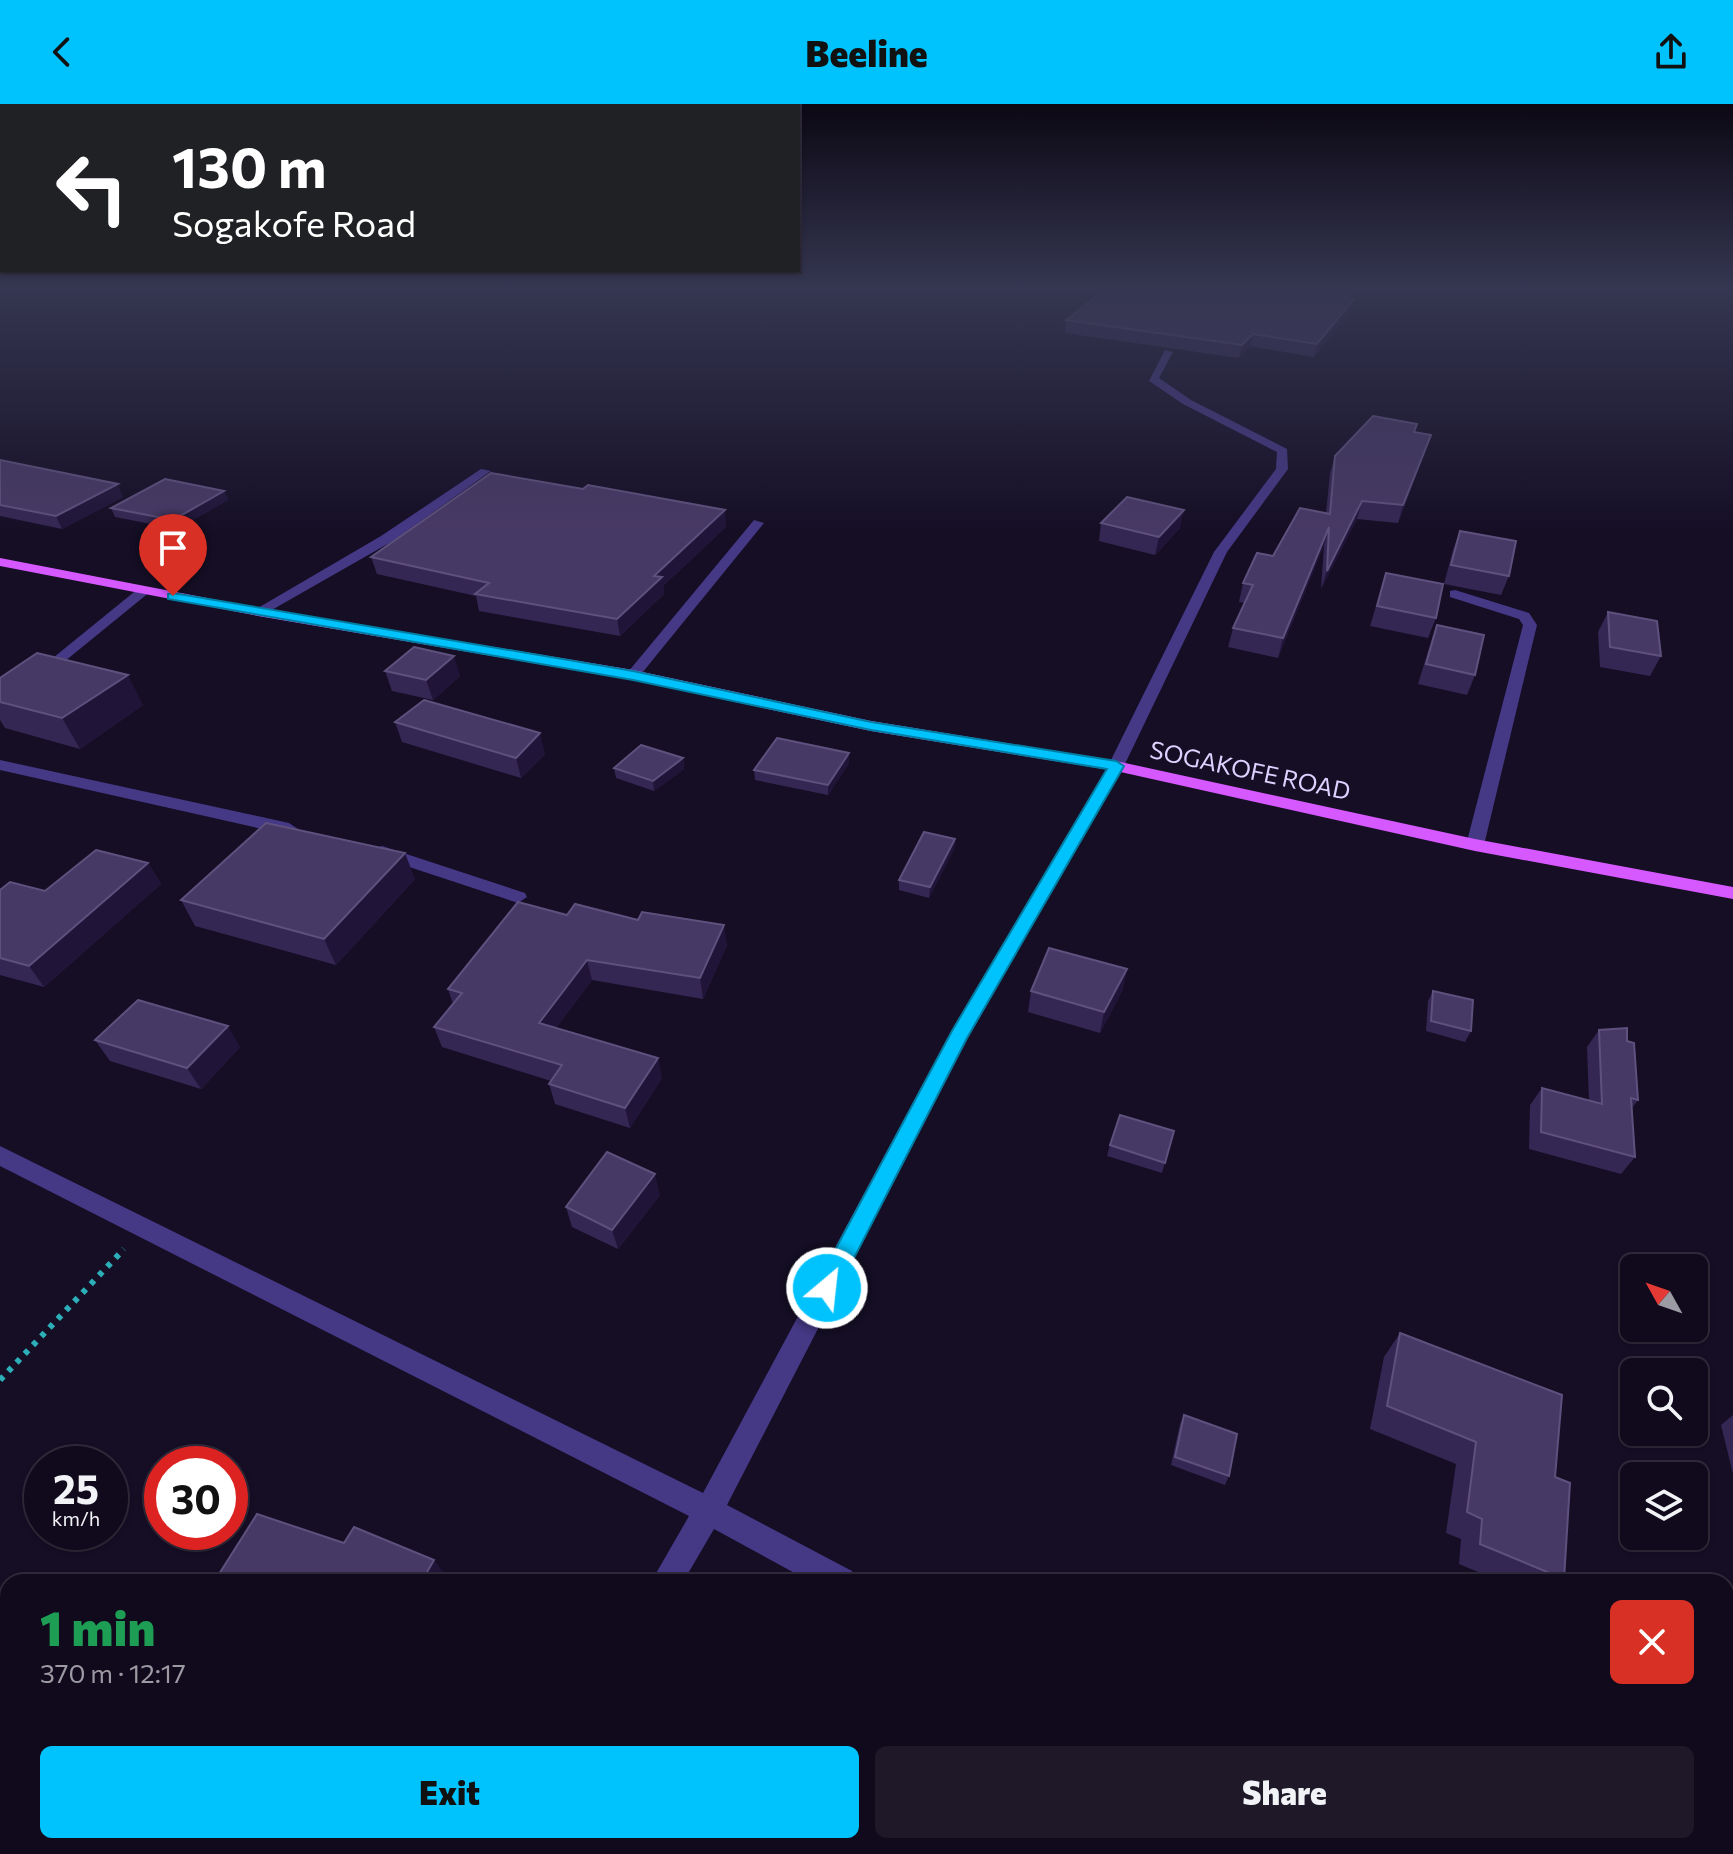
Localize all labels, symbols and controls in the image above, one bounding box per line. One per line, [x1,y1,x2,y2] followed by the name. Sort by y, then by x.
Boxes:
[40,30,84,74] icon: back
[805,30,928,74] text: Beeline
[1649,30,1693,74] icon: share
[172,131,327,200] text: 130 m
[40,136,144,240] icon: left
[172,200,416,244] text: Sogakofe Road
[139,514,207,596] pin
[151,526,195,570] icon: arrive
[1147,734,1353,805] street label: SOGAKOFE ROAD
[785,1246,869,1330] position arrow
[1620,1254,1708,1342] north arrow
[1620,1254,1708,1550] map controls
[1620,1358,1708,1446] button: search
[144,1446,248,1550] speed limit sign: 30
[1620,1462,1708,1550] button: layers
[53,1463,99,1512] text: 25
[52,1506,100,1530] text: km/h
[40,1597,155,1656] text: 1 min
[1610,1600,1694,1684] button: close
[40,1657,186,1688] text: 370 m · 12:17
[40,1746,859,1838] button: Exit
[875,1746,1694,1838] button: Share

